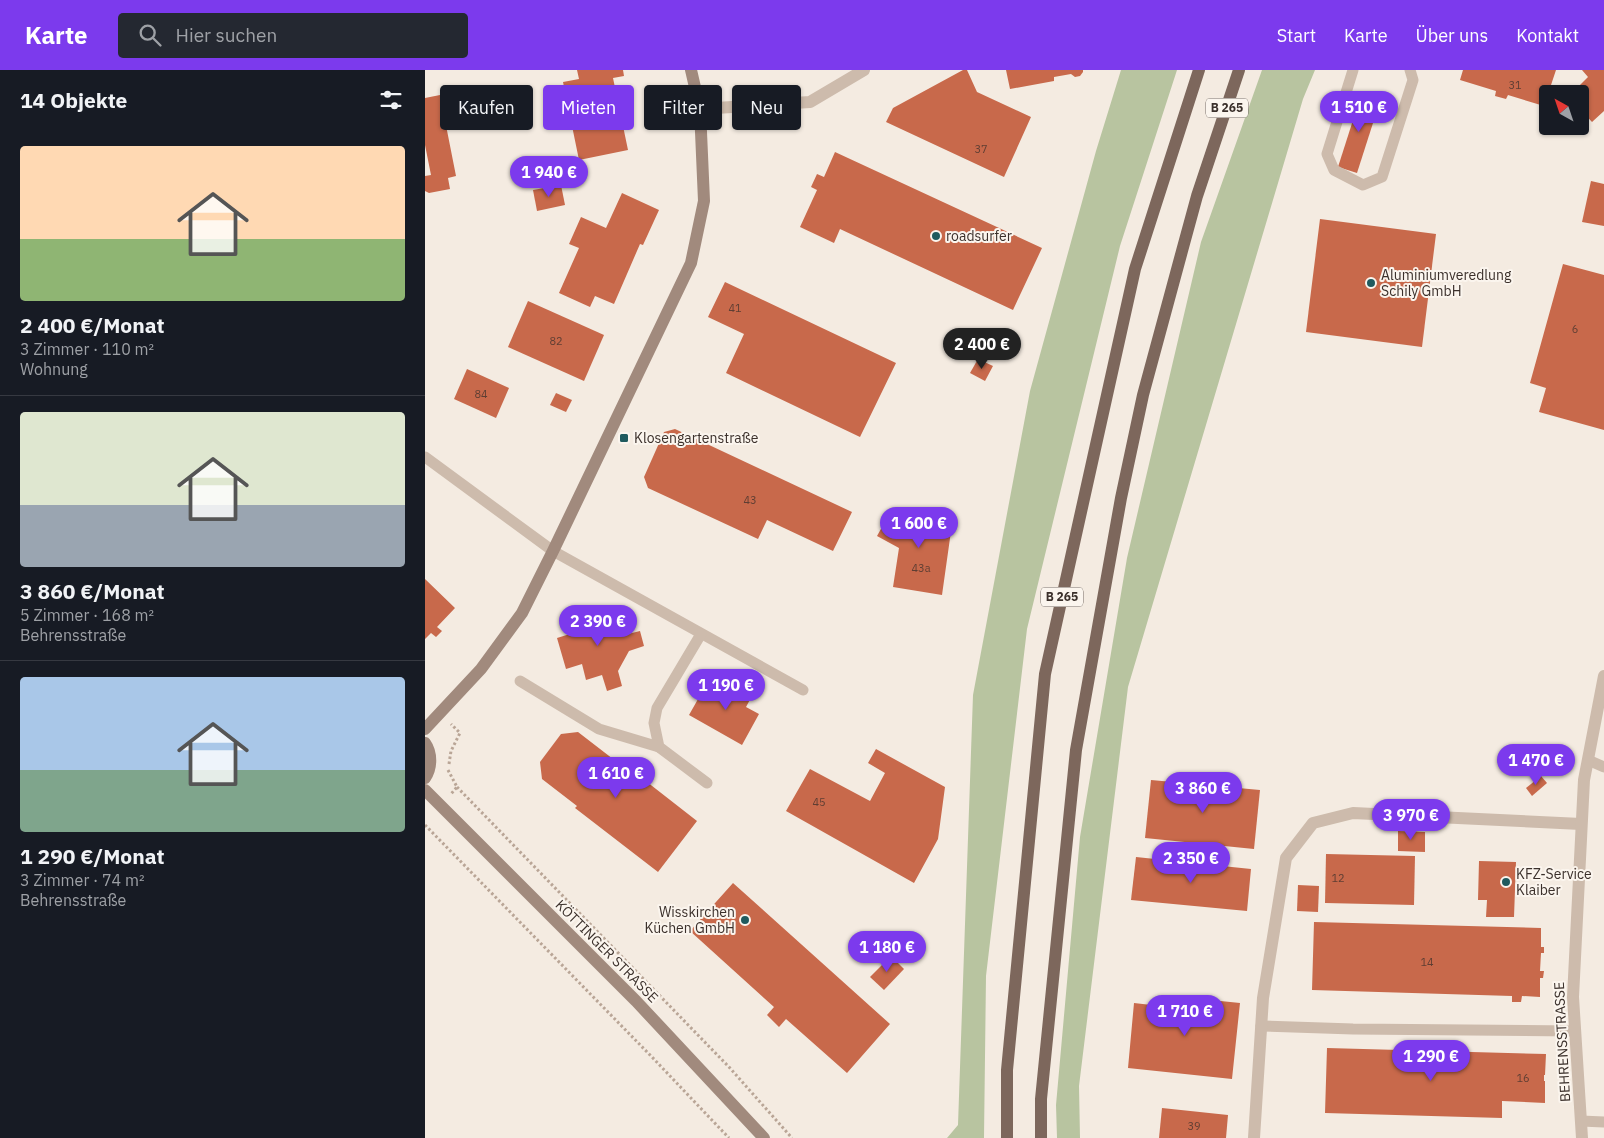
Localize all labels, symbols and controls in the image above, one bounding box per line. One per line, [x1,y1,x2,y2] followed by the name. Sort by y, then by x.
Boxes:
[118,13,468,58] search box
[25,19,88,51] text: Karte
[136,21,164,49] icon: search
[176,23,277,47] text: Hier suchen
[1277,24,1316,47] text: Start
[1344,24,1388,47] text: Karte
[1416,24,1488,47] text: Über uns
[1516,24,1579,47] text: Kontakt
[1508,78,1522,92] house number: 31
[440,85,533,130] chip: Kaufen
[543,85,634,130] chip: Mieten
[644,85,722,130] chip: Filter
[732,85,801,130] chip: Neu
[1539,85,1589,135] north arrow
[1539,85,1589,135] map controls
[20,86,127,114] text: 14 Objekte
[377,86,405,114] icon: filters
[1313,90,1405,133] pin: 1 510 €
[1331,97,1387,117] text: 1 510 €
[1206,98,1248,118] road number: B 265
[974,142,988,156] house number: 37
[503,156,595,198] pin: 1 940 €
[521,162,577,182] text: 1 940 €
[168,179,258,269] icon: home
[946,227,1012,245] place label: roadsurfer
[930,230,942,242] marker: roadsurfer
[1381,266,1512,300] place label: Aluminiumveredlung Schily GmbH
[1365,277,1377,289] marker: Aluminiumveredlung Schily GmbH
[728,301,742,315] house number: 41
[20,311,165,339] text: 2 400 €/Monat
[1572,322,1578,336] house number: 6
[936,328,1028,370] pin: 2 400 €
[549,334,563,348] house number: 82
[954,334,1010,354] text: 2 400 €
[20,339,154,359] text: 3 Zimmer · 110 m²
[20,359,88,379] text: Wohnung
[474,387,488,401] house number: 84
[634,429,759,447] place label: Klosengartenstraße
[618,432,630,444] marker: Klosengartenstraße
[168,444,258,534] icon: home
[743,493,757,507] house number: 43
[873,506,965,549] pin: 1 600 €
[891,513,947,533] text: 1 600 €
[911,561,931,575] house number: 43a
[20,577,165,605] text: 3 860 €/Monat
[1041,588,1083,606] road number: B 265
[552,604,644,647] pin: 2 390 €
[20,605,154,625] text: 5 Zimmer · 168 m²
[570,611,626,631] text: 2 390 €
[20,625,126,645] text: Behrensstraße
[680,668,772,711] pin: 1 190 €
[698,675,754,695] text: 1 190 €
[168,709,258,799] icon: home
[1490,744,1582,786] pin: 1 470 €
[1508,750,1564,770] text: 1 470 €
[570,756,662,799] pin: 1 610 €
[588,763,644,783] text: 1 610 €
[1157,772,1249,814] pin: 3 860 €
[1175,778,1231,798] text: 3 860 €
[812,795,826,809] house number: 45
[1365,798,1457,841] pin: 3 970 €
[1383,805,1439,825] text: 3 970 €
[20,842,165,870] text: 1 290 €/Monat
[1145,842,1237,884] pin: 2 350 €
[1163,848,1219,868] text: 2 350 €
[1516,865,1592,899] place label: KFZ-Service Klaiber
[20,870,145,890] text: 3 Zimmer · 74 m²
[1331,871,1345,885] house number: 12
[1500,876,1512,888] marker: KFZ-Service Klaiber
[20,890,126,910] text: Behrensstraße
[552,896,662,1006] street label: KÖTTINGER STRASSE
[644,903,735,937] place label: Wisskirchen Küchen GmbH
[739,914,751,926] marker: Wisskirchen Küchen GmbH
[841,930,933,973] pin: 1 180 €
[859,937,915,957] text: 1 180 €
[1420,955,1434,969] house number: 14
[1550,981,1574,1103] street label: BEHRENSSTRASSE
[1139,994,1231,1037] pin: 1 710 €
[1157,1001,1213,1021] text: 1 710 €
[1385,1040,1477,1082] pin: 1 290 €
[1403,1046,1459,1066] text: 1 290 €
[1516,1071,1530,1085] house number: 16
[1187,1119,1201,1133] house number: 39

